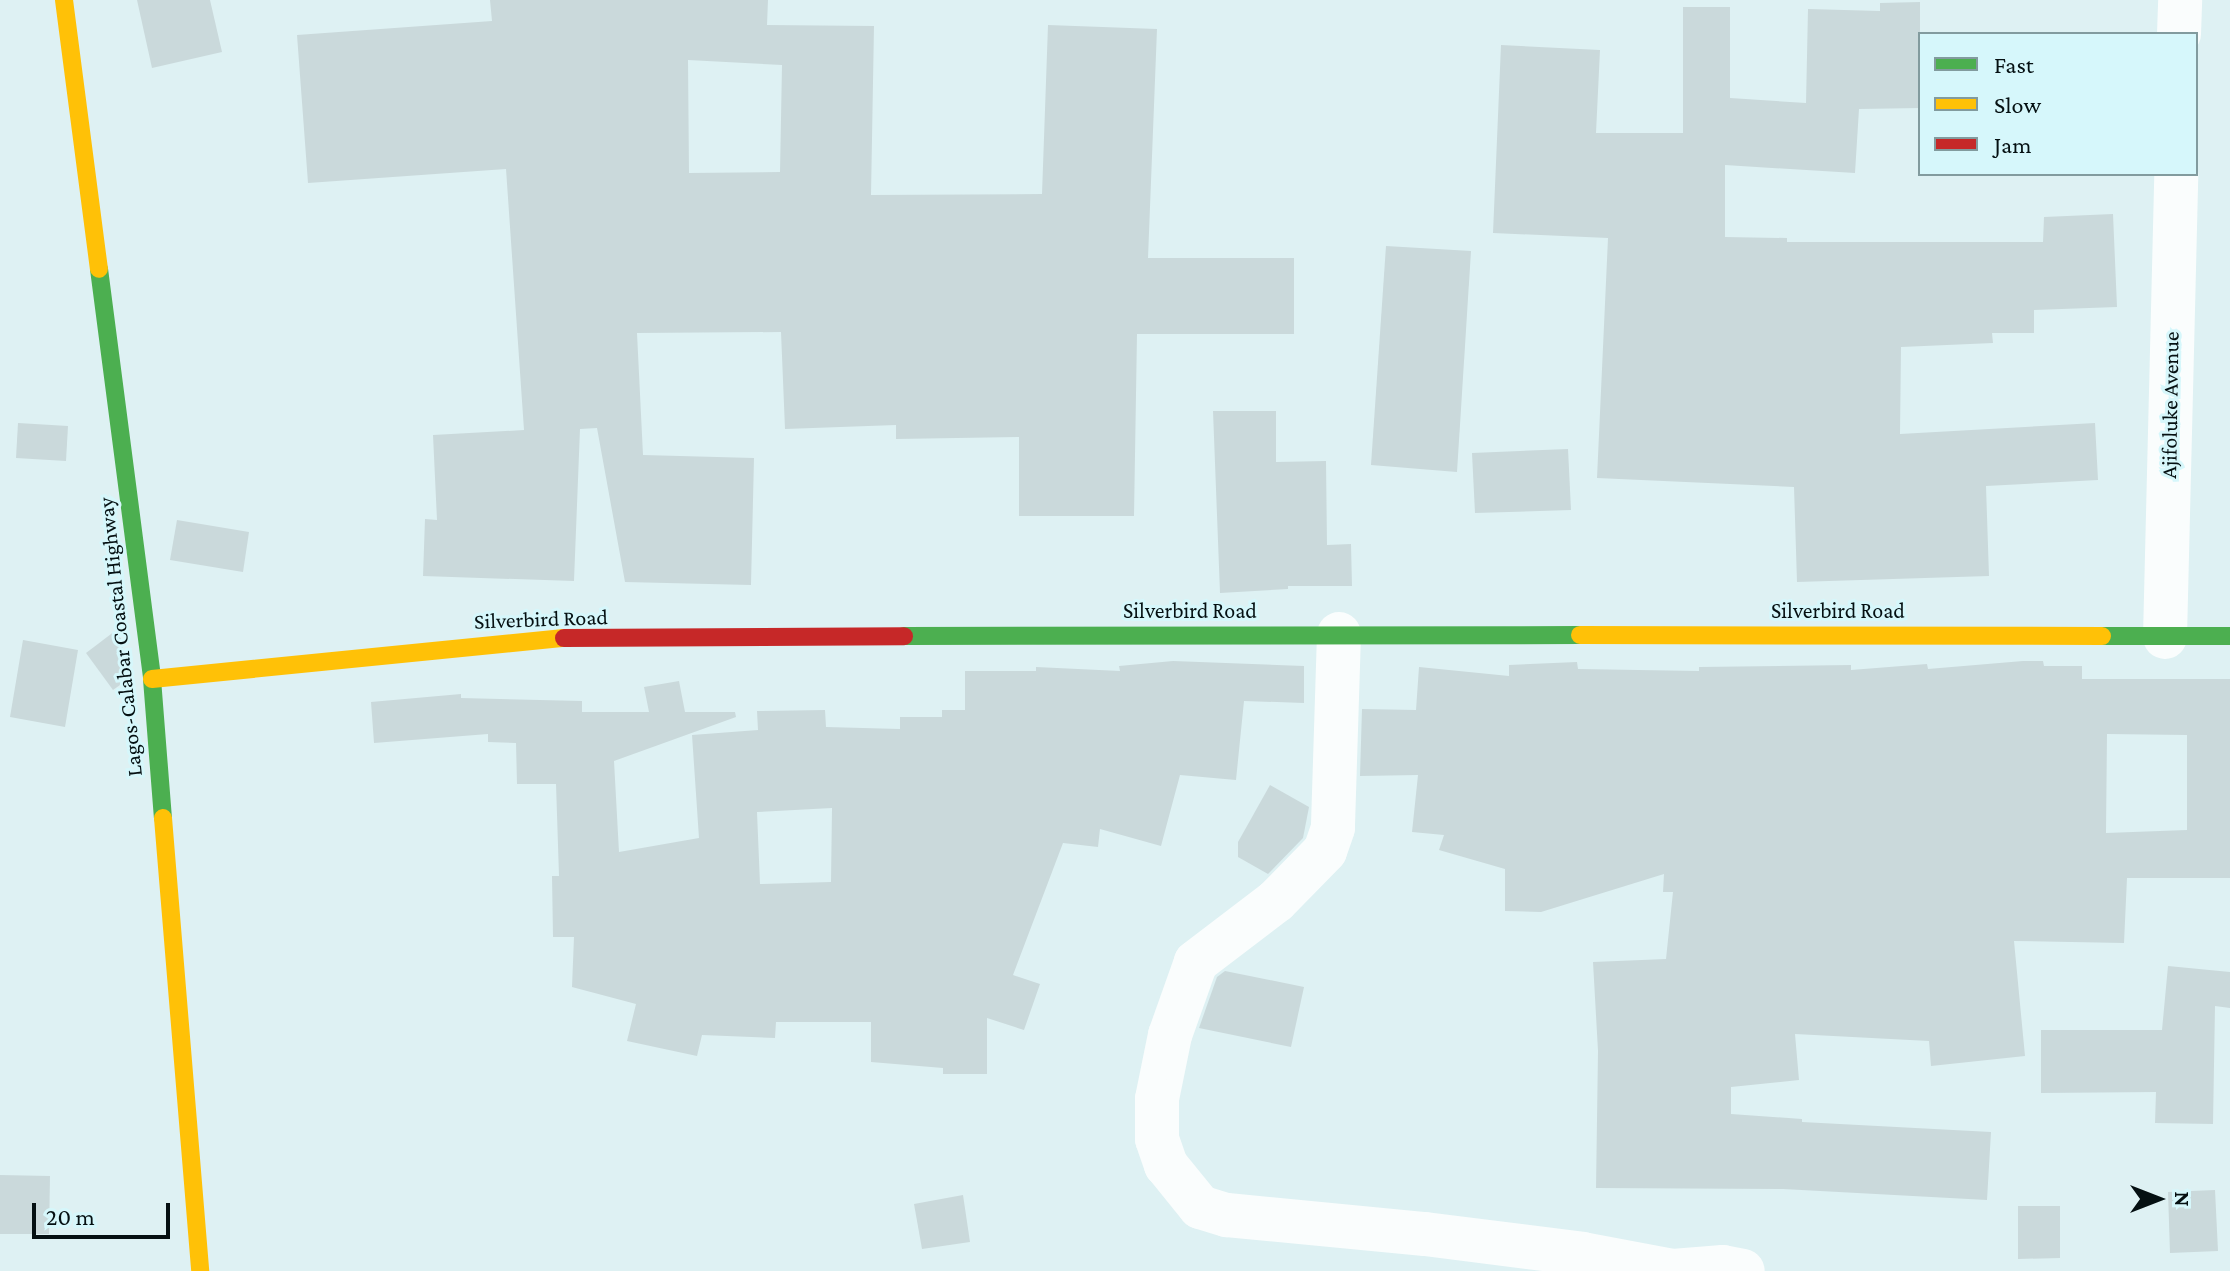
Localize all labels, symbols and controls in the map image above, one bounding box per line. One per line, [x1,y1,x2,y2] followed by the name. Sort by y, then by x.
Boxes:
[1918,32,2198,176] legend
[1994,51,2034,78] text: Fast
[1994,91,2041,118] text: Slow
[1994,131,2032,158] text: Jam
[2156,331,2184,479] street label: Ajifoluke Avenue
[92,496,148,778] street label: Lagos-Calabar Coastal Highway
[1123,598,1257,624] street label: Silverbird Road
[1771,598,1905,624] street label: Silverbird Road
[474,603,608,635] street label: Silverbird Road
[2118,1159,2198,1239] north arrow
[36,1187,174,1237] scale bar
[2170,1192,2195,1207] text: N
[46,1203,95,1230] text: 20 m

